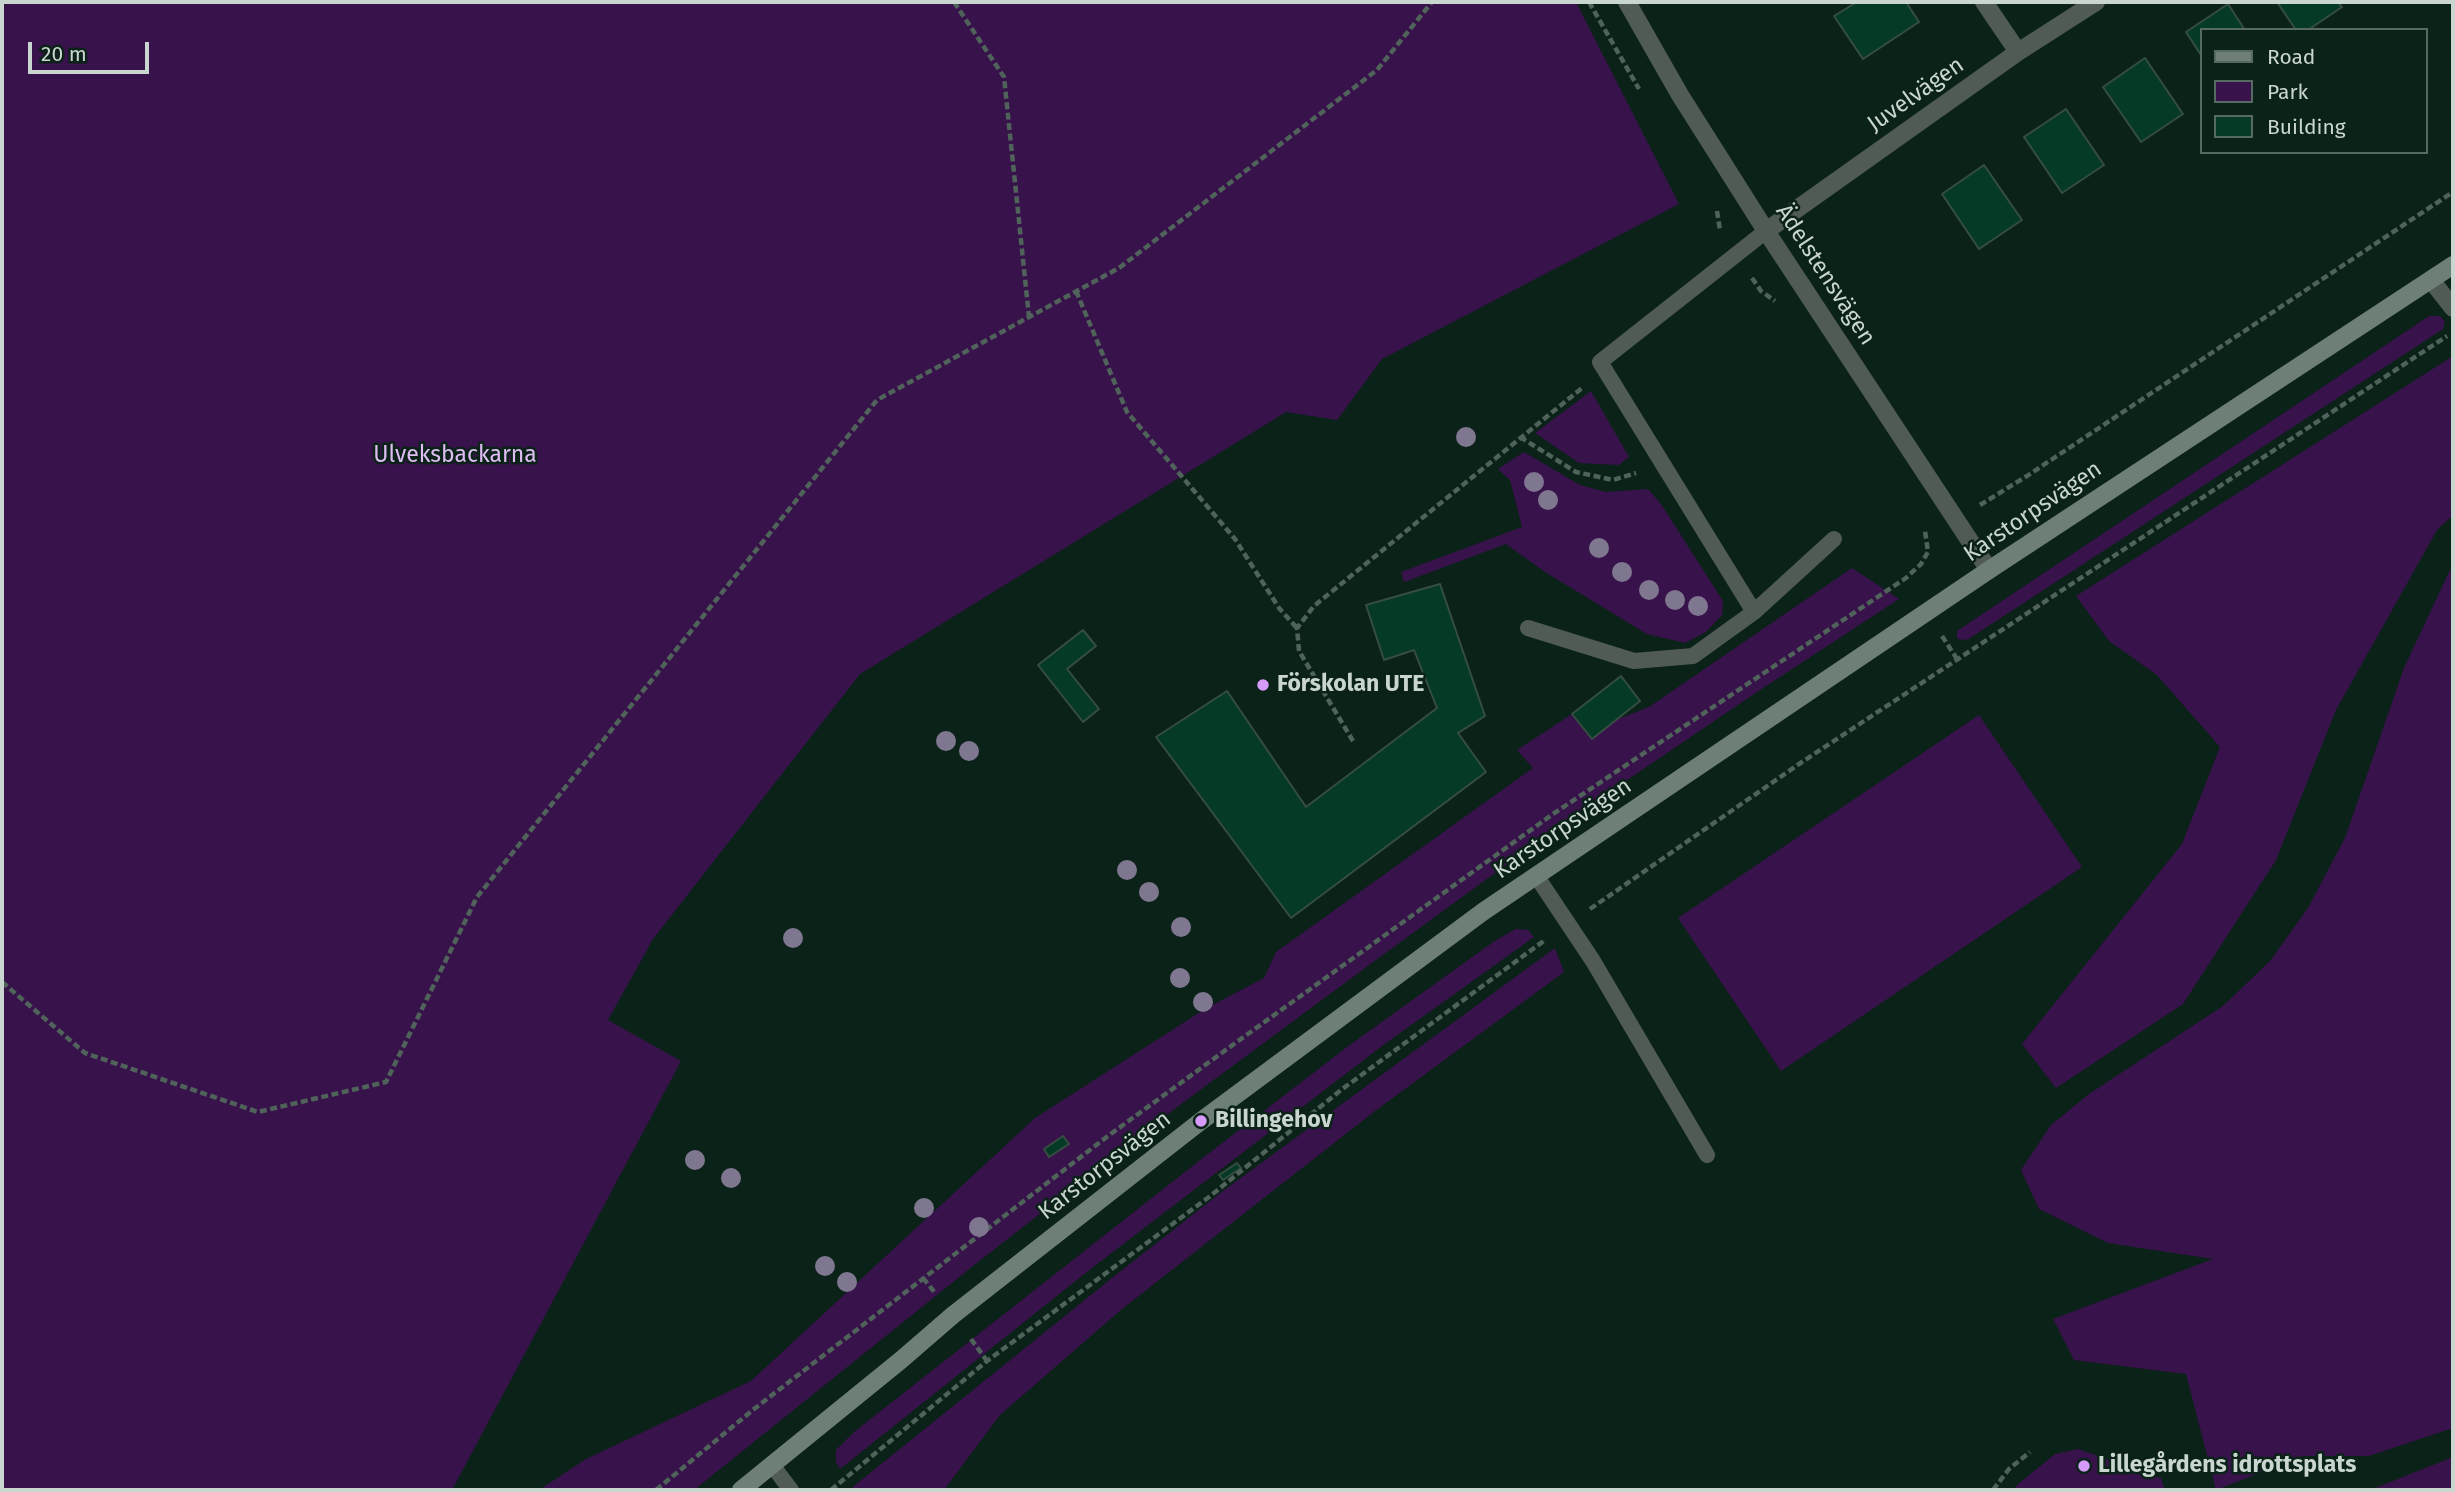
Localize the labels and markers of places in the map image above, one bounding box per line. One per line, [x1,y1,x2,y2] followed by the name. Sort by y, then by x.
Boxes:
[1277,671,1424,699] place label: Förskolan UTE
[1255,677,1271,693] marker: Förskolan UTE
[1215,1107,1332,1135] place label: Billingehov
[1193,1113,1209,1129] marker: Billingehov
[2098,1452,2356,1480] place label: Lillegårdens idrottsplats
[2076,1458,2092,1474] marker: Lillegårdens idrottsplats

